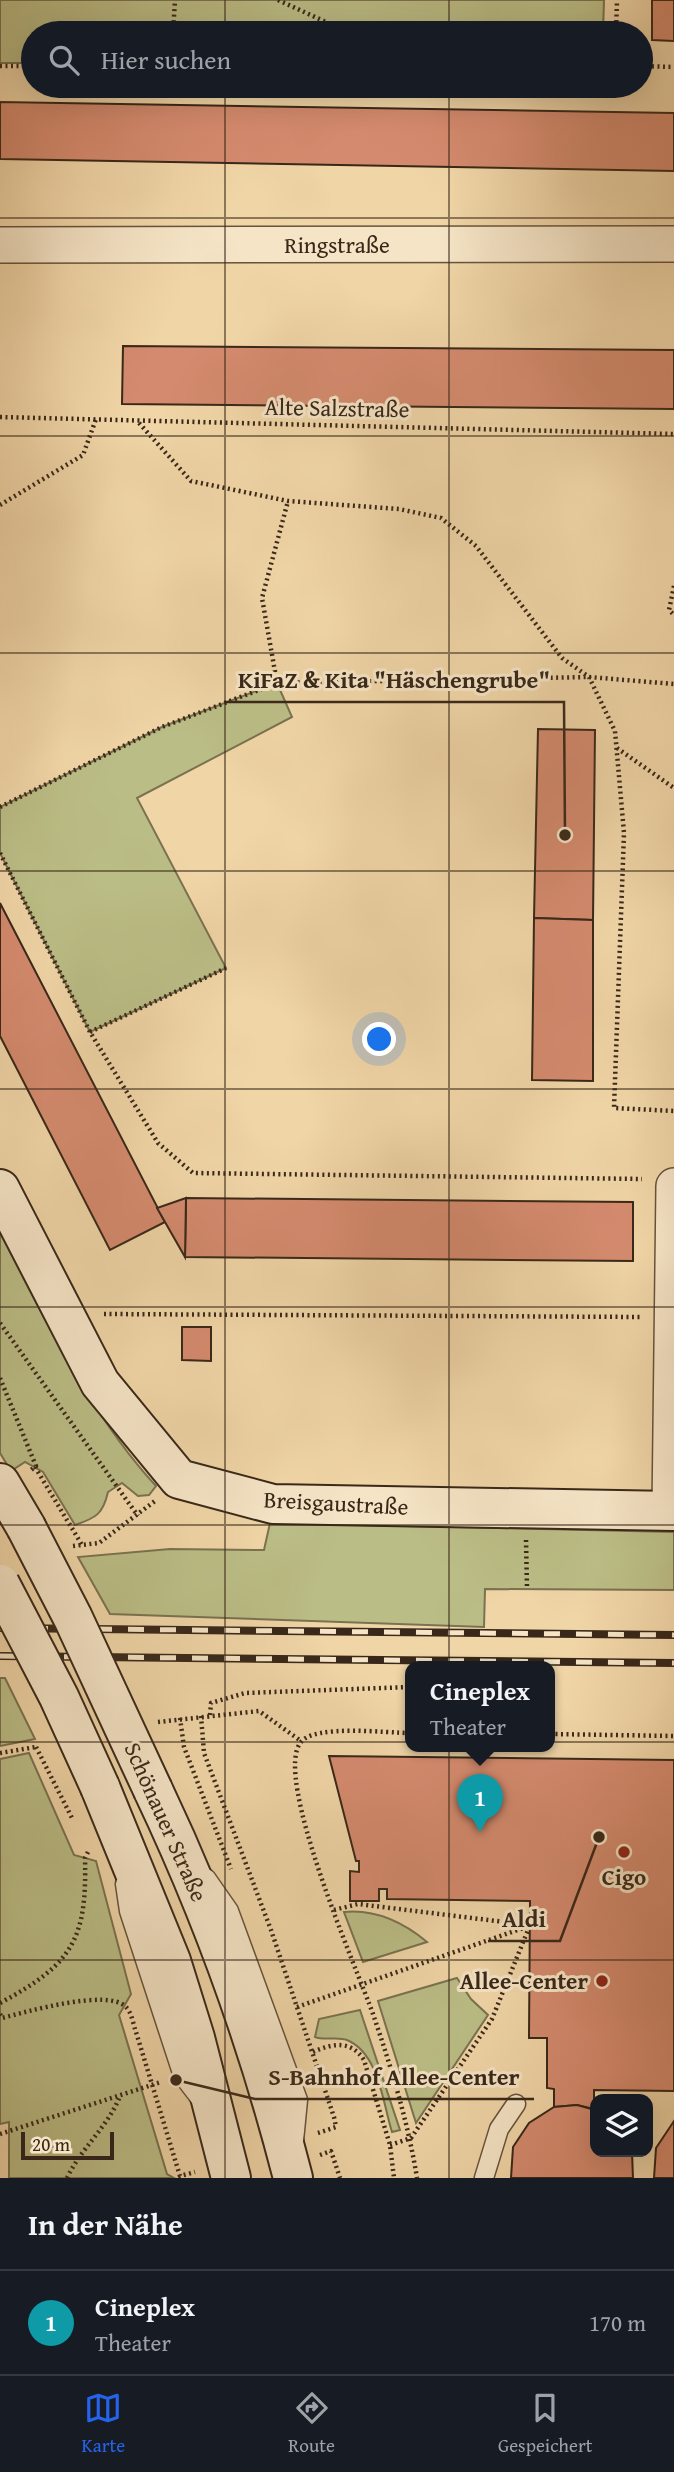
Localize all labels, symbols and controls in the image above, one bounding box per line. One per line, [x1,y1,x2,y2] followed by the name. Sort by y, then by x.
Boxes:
[21,21,653,98] search box
[101,40,231,79] text: Hier suchen
[45,41,83,79] icon: search
[284,228,390,261] street label: Ringstraße
[264,390,410,425] street label: Alte Salzstraße
[224,657,564,702] callout: KiFaZ & Kita "Häschengrube"
[238,662,550,697] text: KiFaZ & Kita "Häschengrube"
[362,1022,396,1056] your location
[263,1482,409,1523] street label: Breisgaustraße
[405,1661,555,1752] popup
[430,1671,530,1710] text: Cineplex
[430,1710,506,1743] text: Theater
[117,1737,216,1907] street label: Schönauer Straße
[457,1774,503,1832] pin: 1
[616,1844,632,1860] marker: Cigo
[602,1860,646,1893] place label: Cigo
[488,1896,560,1941] callout: Aldi
[502,1901,546,1936] text: Aldi
[460,1964,588,1997] place label: Allee-Center
[594,1973,610,1989] marker: Allee-Center
[255,2054,534,2099] callout: S-Bahnhof Allee-Center
[268,2059,520,2094] text: S-Bahnhof Allee-Center
[590,2094,653,2157] map controls
[590,2094,653,2157] button: layers
[21,2129,114,2161] scale bar
[32,2130,70,2158] text: 20 m
[28,2202,183,2246] text: In der Nähe
[95,2287,195,2326] text: Cineplex
[45,2306,57,2339] text: 1
[589,2306,646,2339] text: 170 m
[95,2326,171,2359] text: Theater
[82,2389,125,2459] tab: Karte
[288,2389,335,2459] tab: Route
[498,2389,592,2459] tab: Gespeichert

